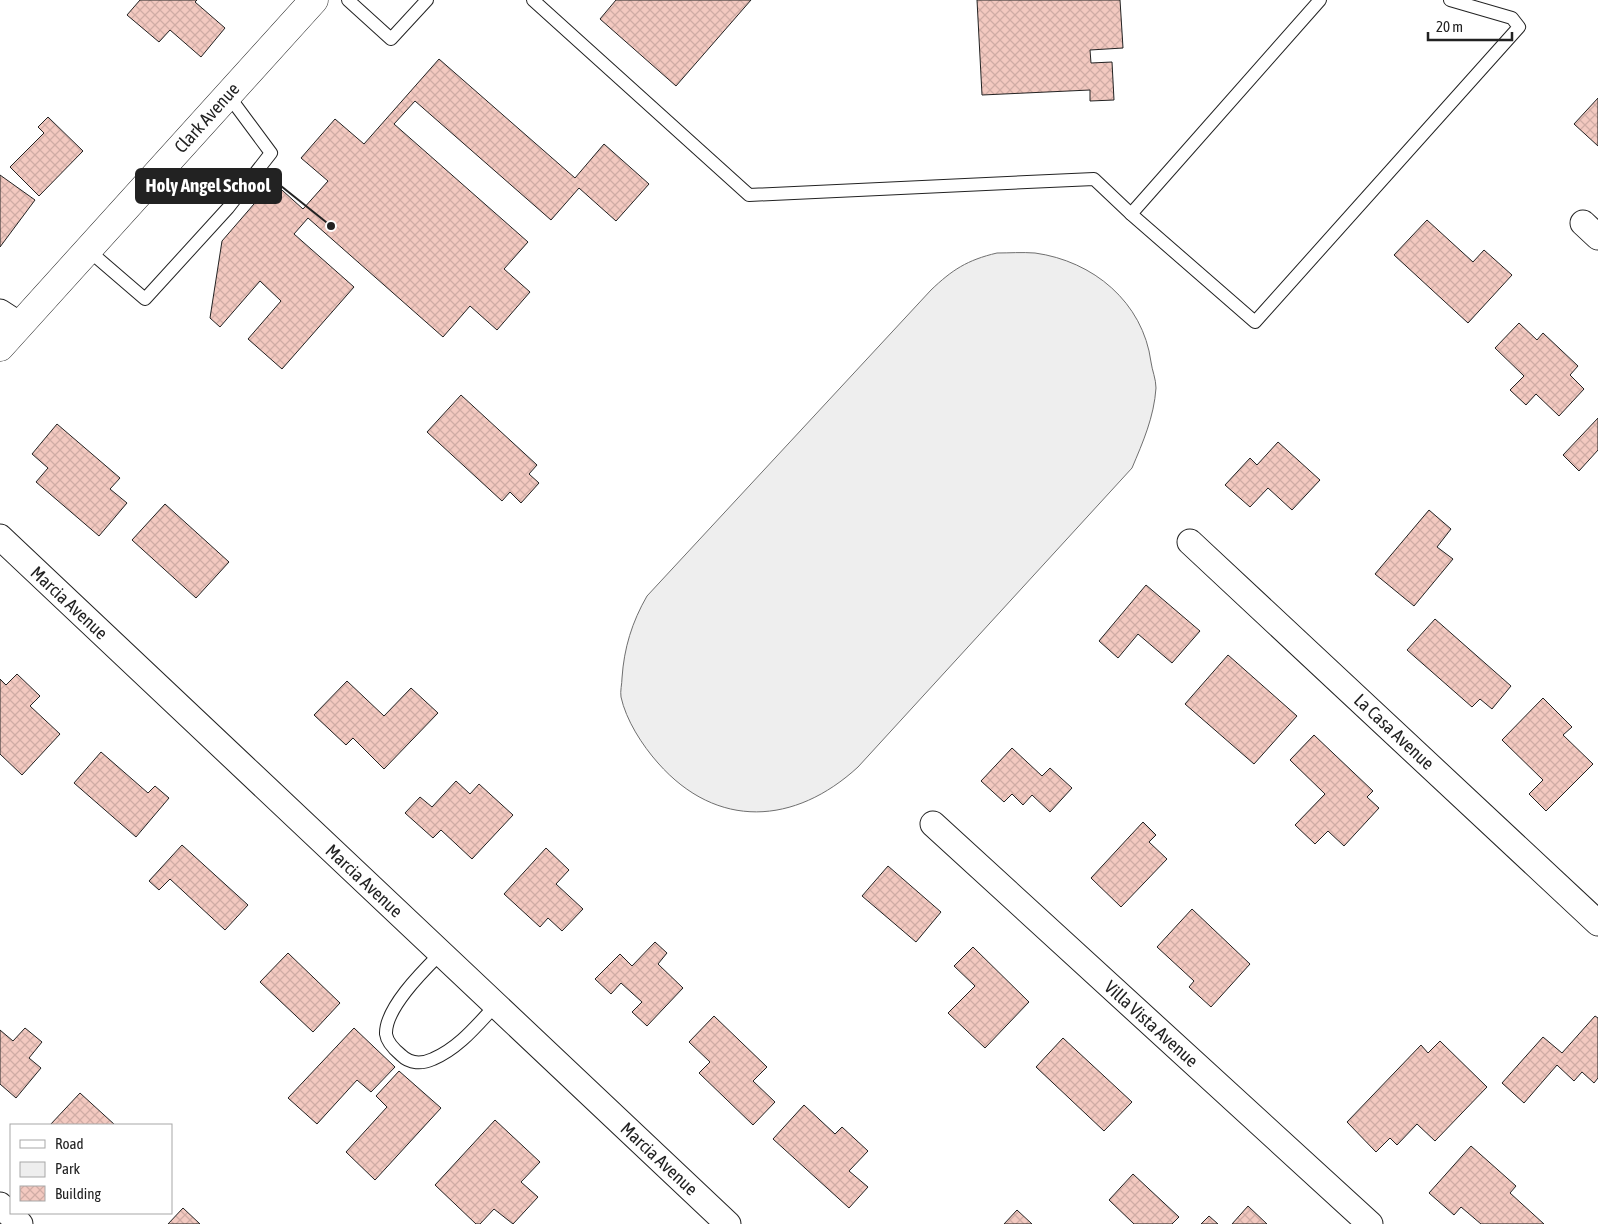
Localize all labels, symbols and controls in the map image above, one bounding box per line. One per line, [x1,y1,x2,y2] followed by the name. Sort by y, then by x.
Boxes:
[1428,10,1512,42] scale bar
[1436,18,1463,35] text: 20 m
[170,78,243,157] street label: Clark Avenue
[136,169,281,203] callout: Holy Angel School
[146,174,271,196] text: Holy Angel School
[27,562,112,643] street label: Marcia Avenue
[1350,689,1439,774] street label: La Casa Avenue
[322,840,407,921] street label: Marcia Avenue
[1100,976,1202,1071] street label: Villa Vista Avenue
[617,1118,702,1199] street label: Marcia Avenue
[10,1124,172,1214] legend
[55,1135,84,1152] text: Road
[55,1160,80,1177] text: Park
[55,1185,101,1202] text: Building

